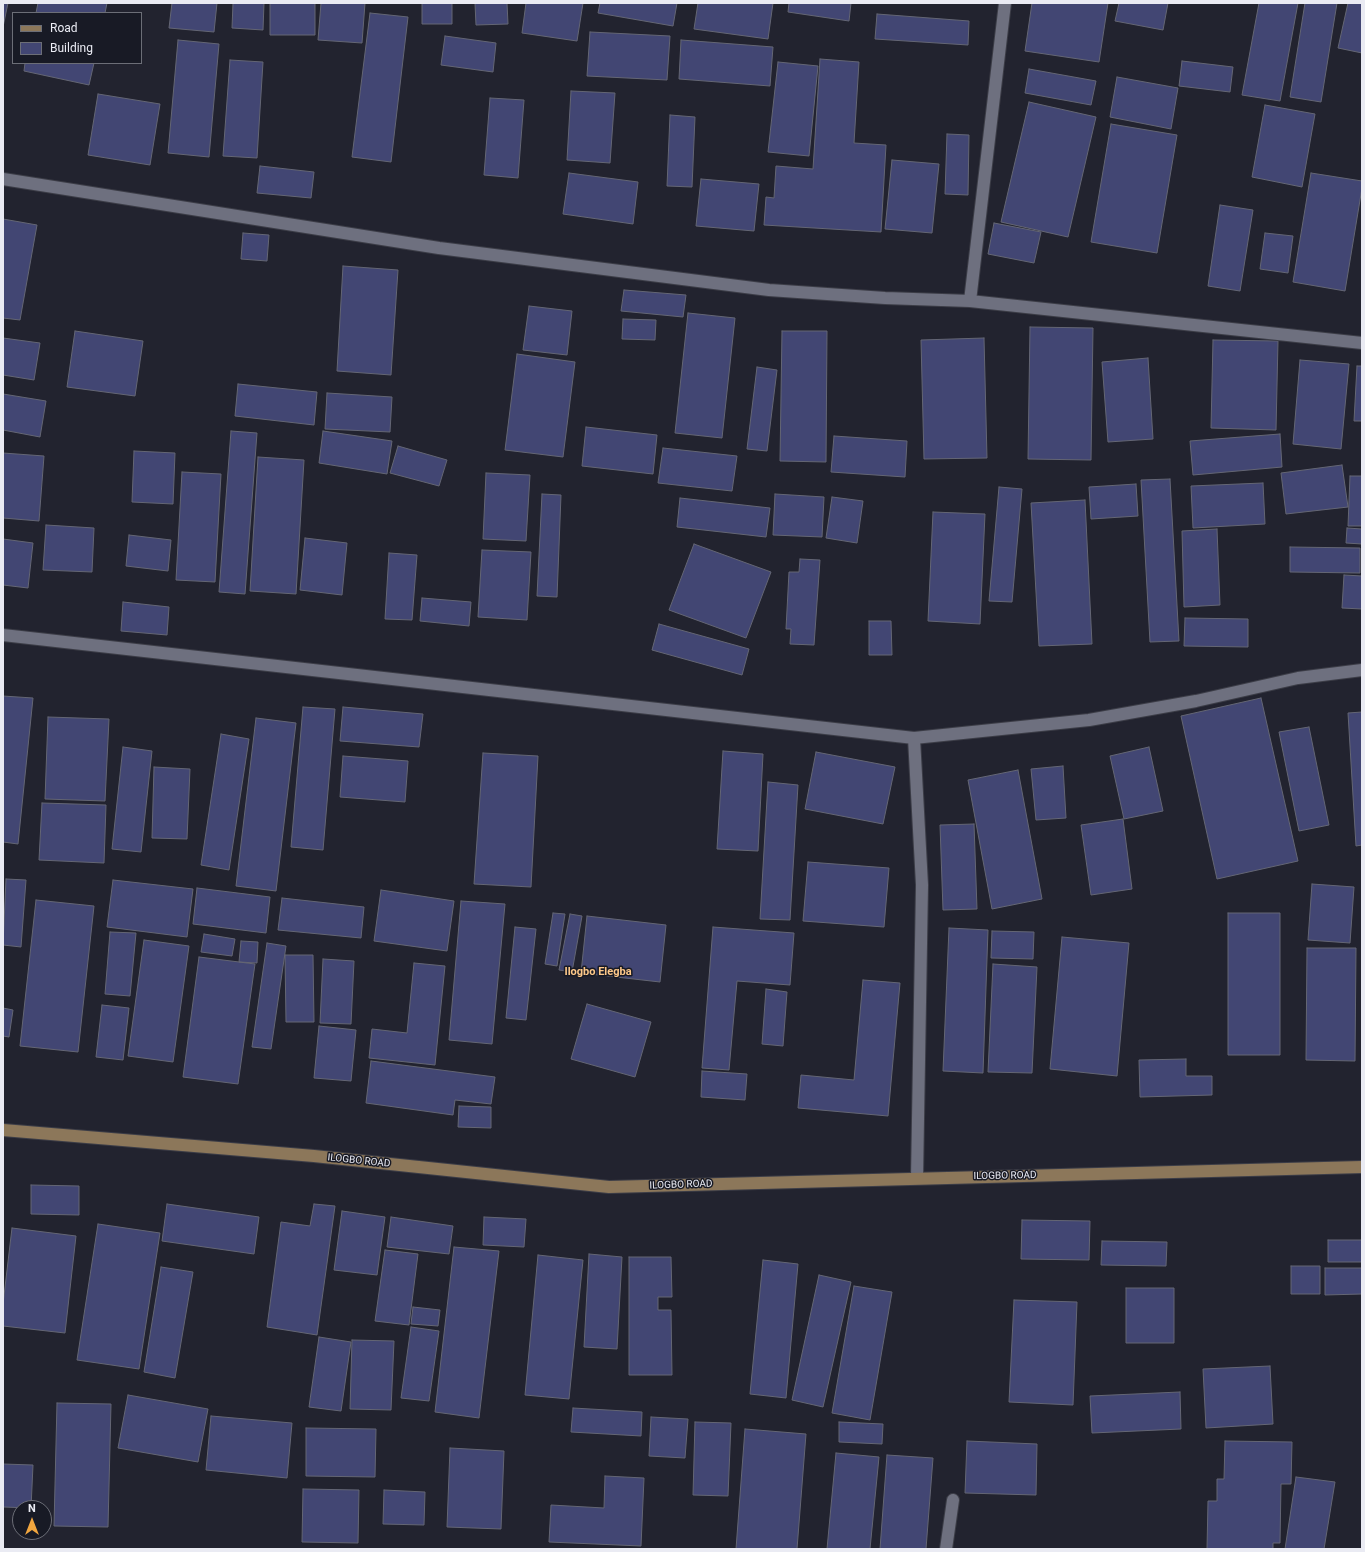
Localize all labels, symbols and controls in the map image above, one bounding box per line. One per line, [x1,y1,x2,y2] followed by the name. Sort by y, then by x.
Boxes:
[12,12,142,64] legend
[50,21,78,35] text: Road
[50,41,93,55] text: Building
[564,965,632,979] district label: Ilogbo Elegba
[327,1152,391,1170] street label: ILOGBO ROAD
[973,1169,1037,1183] street label: ILOGBO ROAD
[649,1178,713,1192] street label: ILOGBO ROAD
[12,1500,52,1540] north arrow
[28,1502,36,1515] text: N

